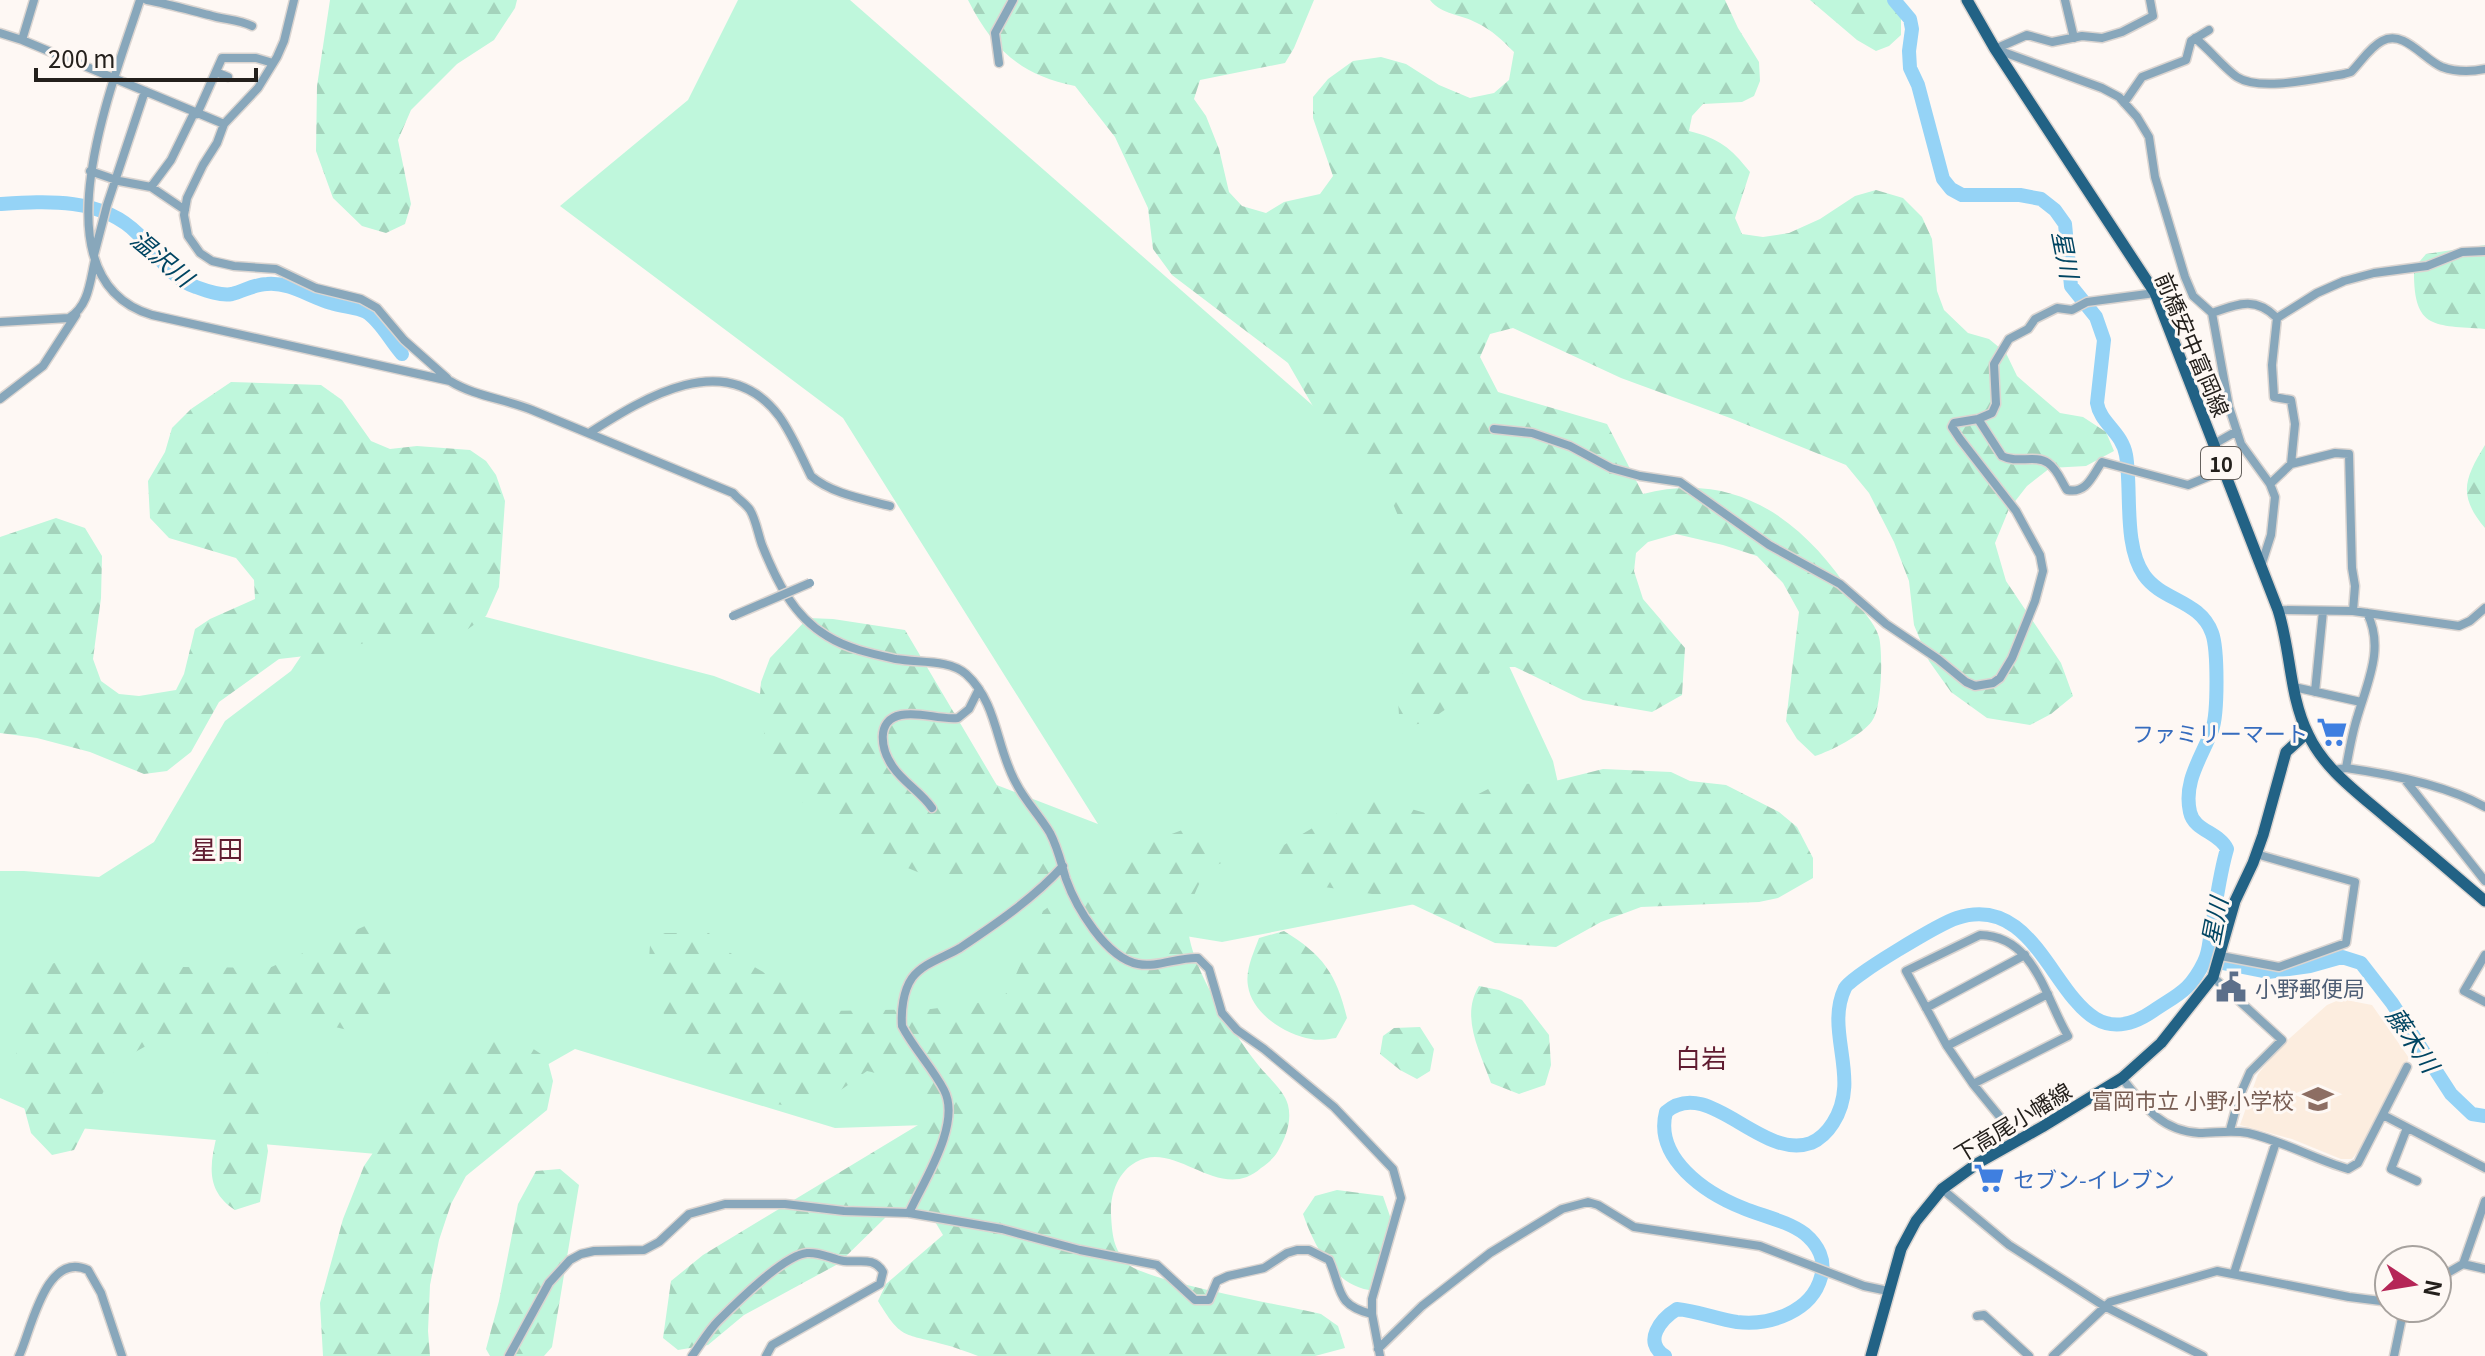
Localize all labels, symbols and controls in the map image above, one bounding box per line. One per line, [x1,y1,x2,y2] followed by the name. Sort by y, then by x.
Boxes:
[36,32,256,82] scale bar
[48,40,116,75] text: 200 m
[124,220,204,295] water label: 温沢川
[2045,227,2089,284] water label: 星川
[2149,267,2239,421] street label: 前橋安中富岡線
[2201,447,2241,479] road number: 10
[2315,715,2349,749] supermarket icon: ファミリーマート
[2132,716,2308,748] place label: ファミリーマート
[191,829,243,866] district label: 星田
[2191,891,2235,948] water label: 星川
[2214,970,2248,1004] public building icon: 小野郵便局
[2255,971,2365,1003] place label: 小野郵便局
[2379,999,2450,1081] water label: 藤木川
[1675,1038,1727,1075] district label: 白岩
[1947,1073,2077,1169] street label: 下高尾小幡線
[2301,1082,2335,1116] school or university icon: 富岡市立 小野小学校
[2091,1083,2294,1115] place label: 富岡市立 小野小学校
[1972,1161,2006,1195] supermarket icon: セブン-イレブン
[2013,1162,2175,1194] place label: セブン-イレブン
[2373,1244,2453,1324] north arrow
[2417,1277,2452,1300] text: N

